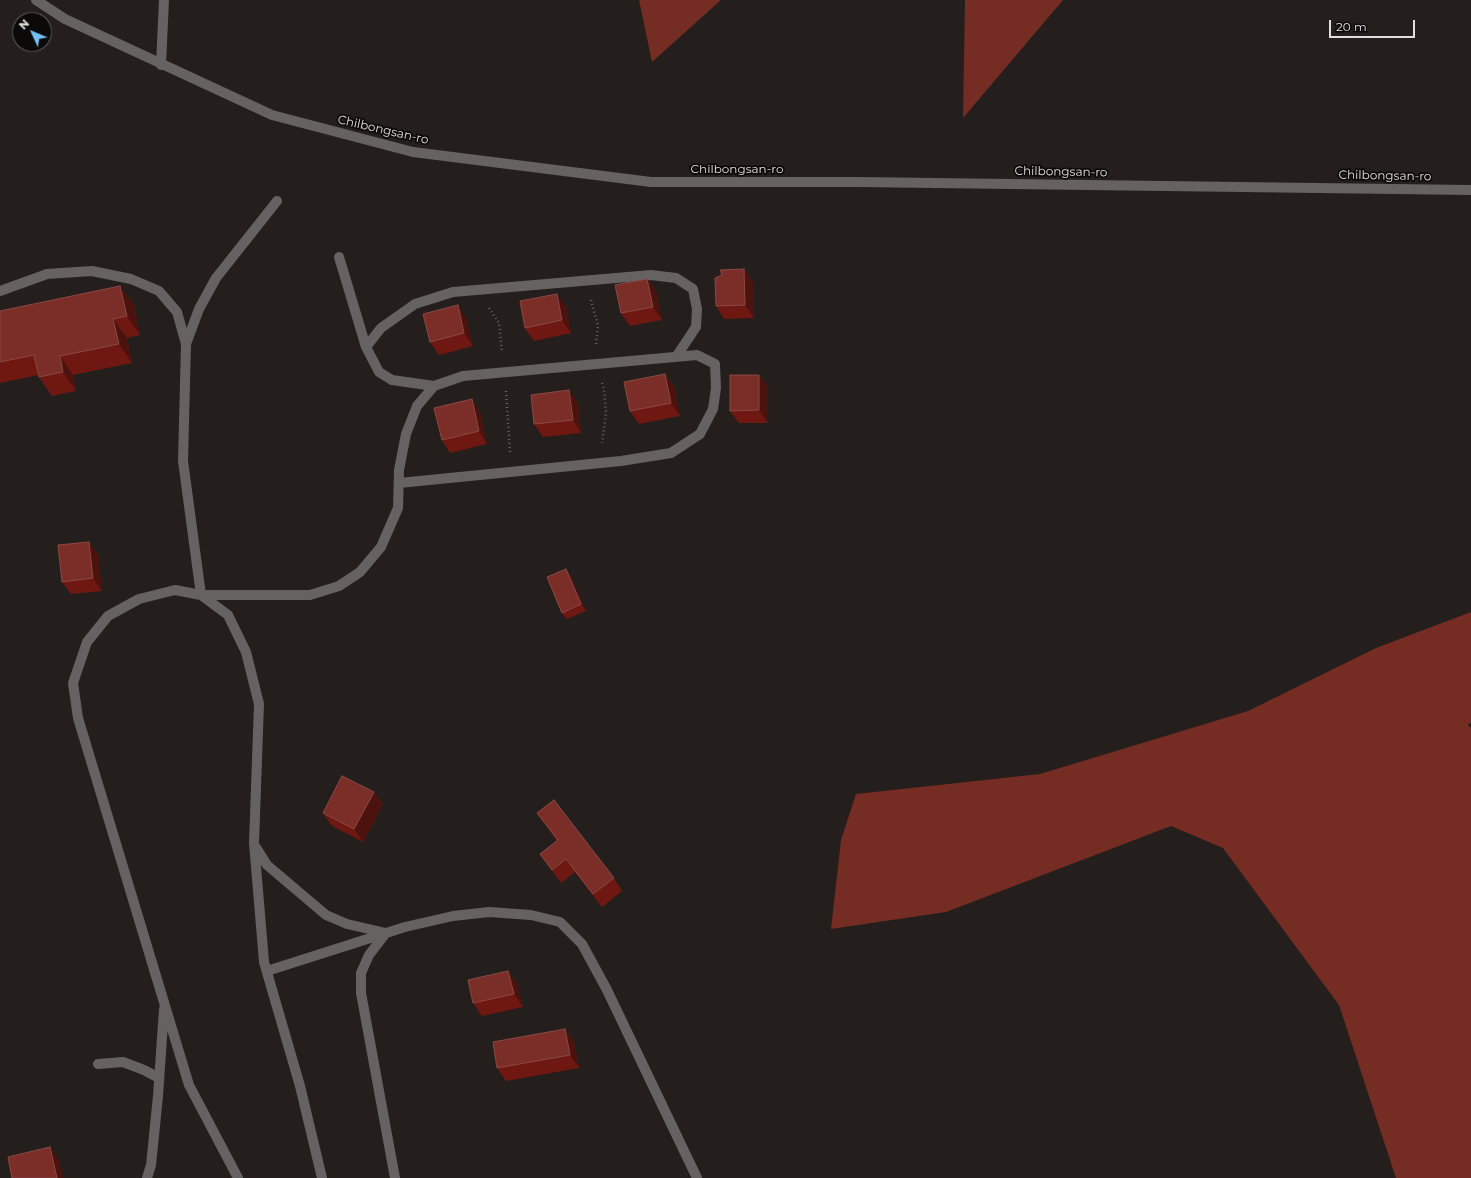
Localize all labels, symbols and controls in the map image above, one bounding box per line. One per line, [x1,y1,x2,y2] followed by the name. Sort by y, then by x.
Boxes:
[12,12,52,52] north arrow
[1331,12,1417,38] scale bar
[16,16,32,32] text: N
[1336,19,1367,34] text: 20 m
[336,113,430,147] street label: Chilbongsan-ro
[691,162,783,176] street label: Chilbongsan-ro
[1014,164,1108,180] street label: Chilbongsan-ro
[1338,168,1432,184] street label: Chilbongsan-ro

